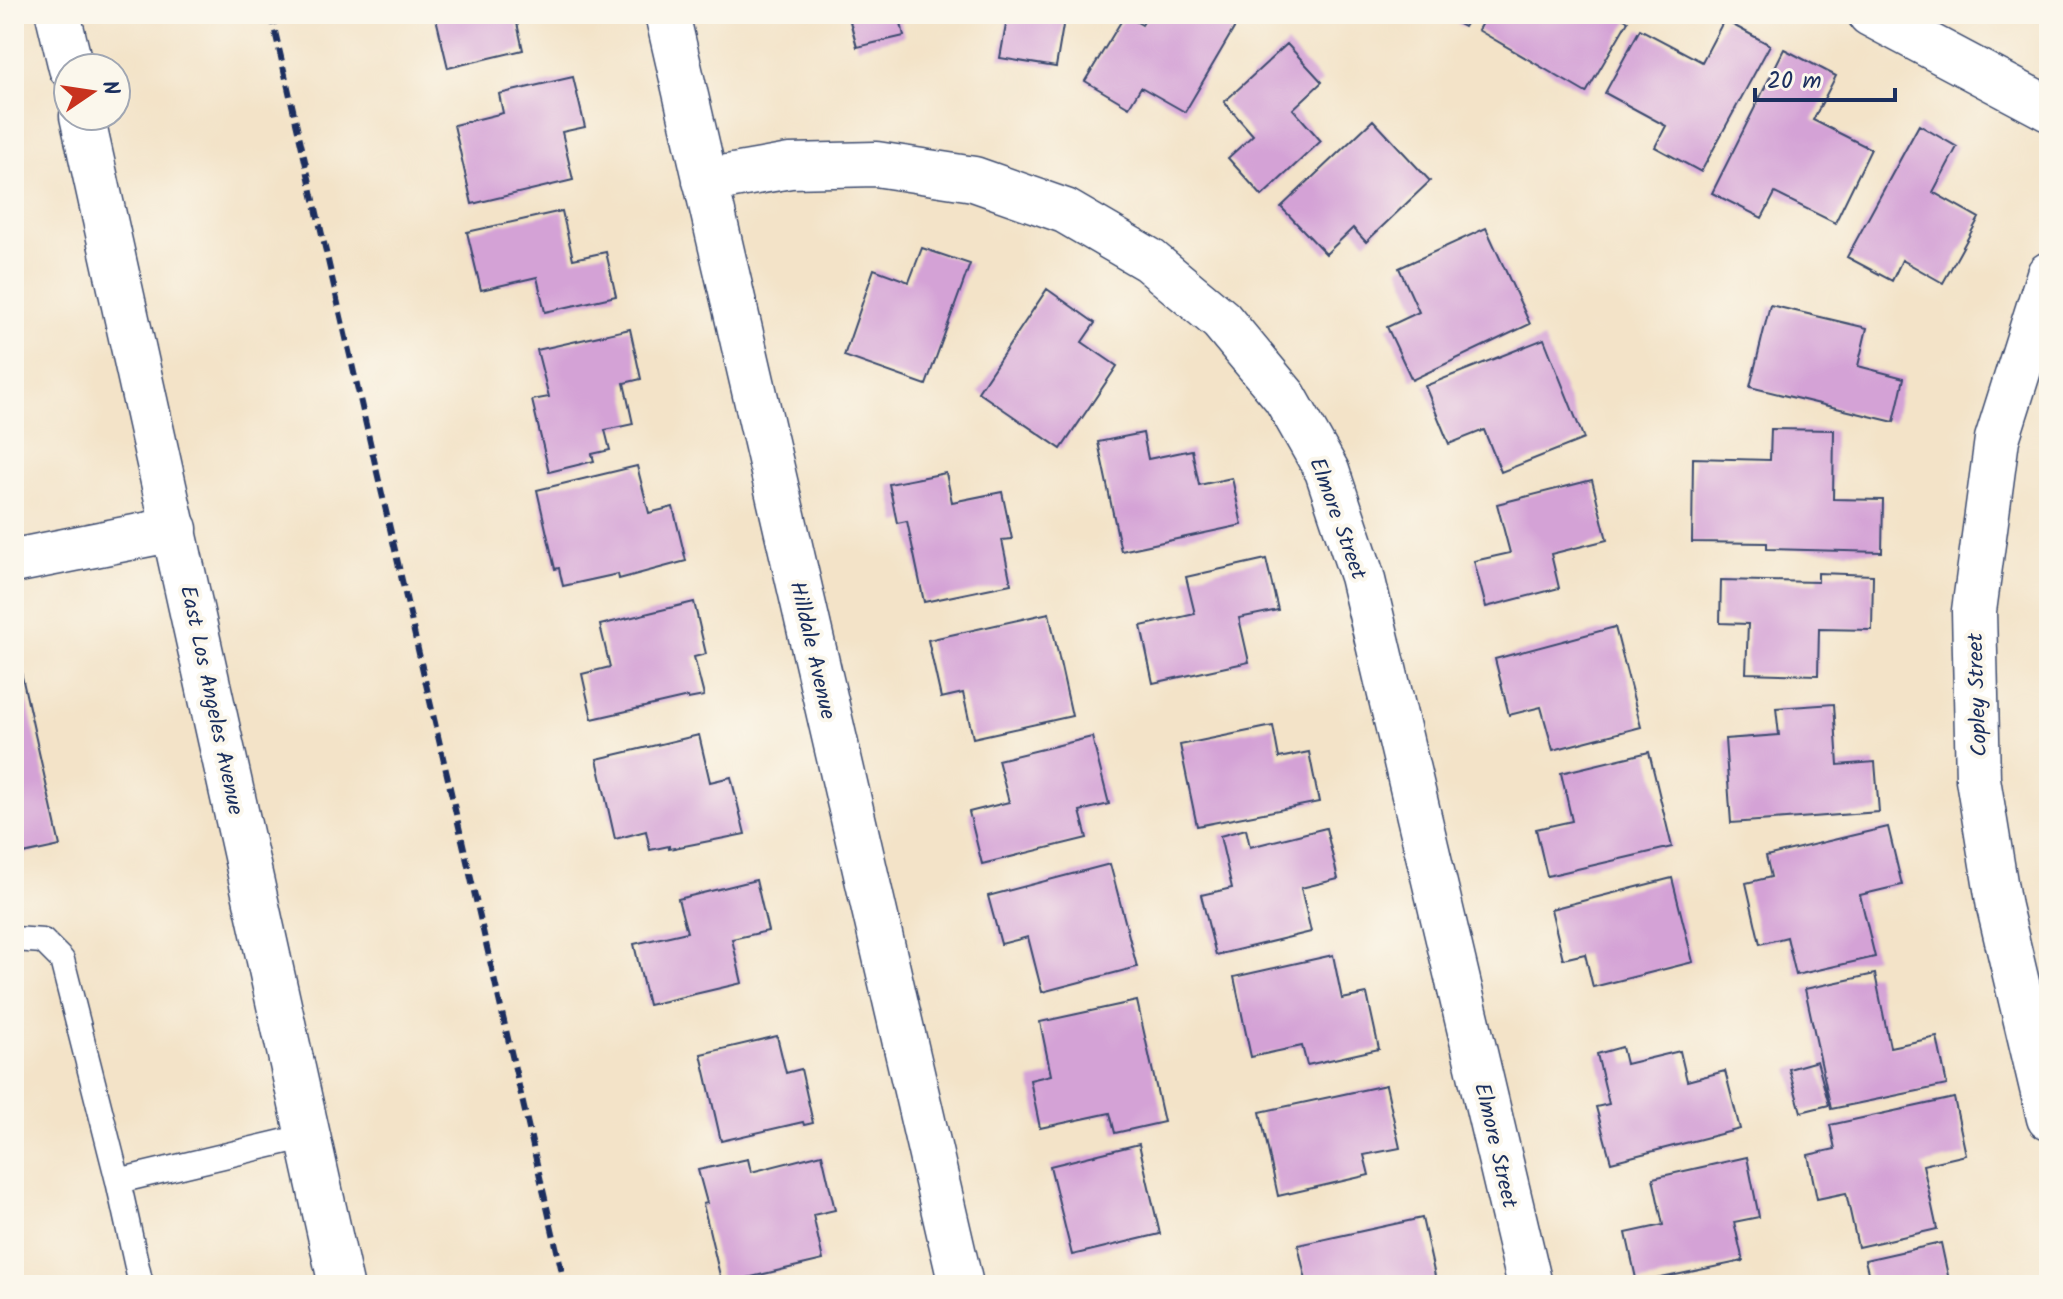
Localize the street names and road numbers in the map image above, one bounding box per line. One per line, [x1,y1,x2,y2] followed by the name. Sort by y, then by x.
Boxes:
[1298,453,1375,585] street label: Elmore Street
[779,578,844,723] street label: Hilldale Avenue
[169,583,252,819] street label: East Los Angeles Avenue
[1959,632,1998,757] street label: Copley Street
[1463,1079,1526,1212] street label: Elmore Street

